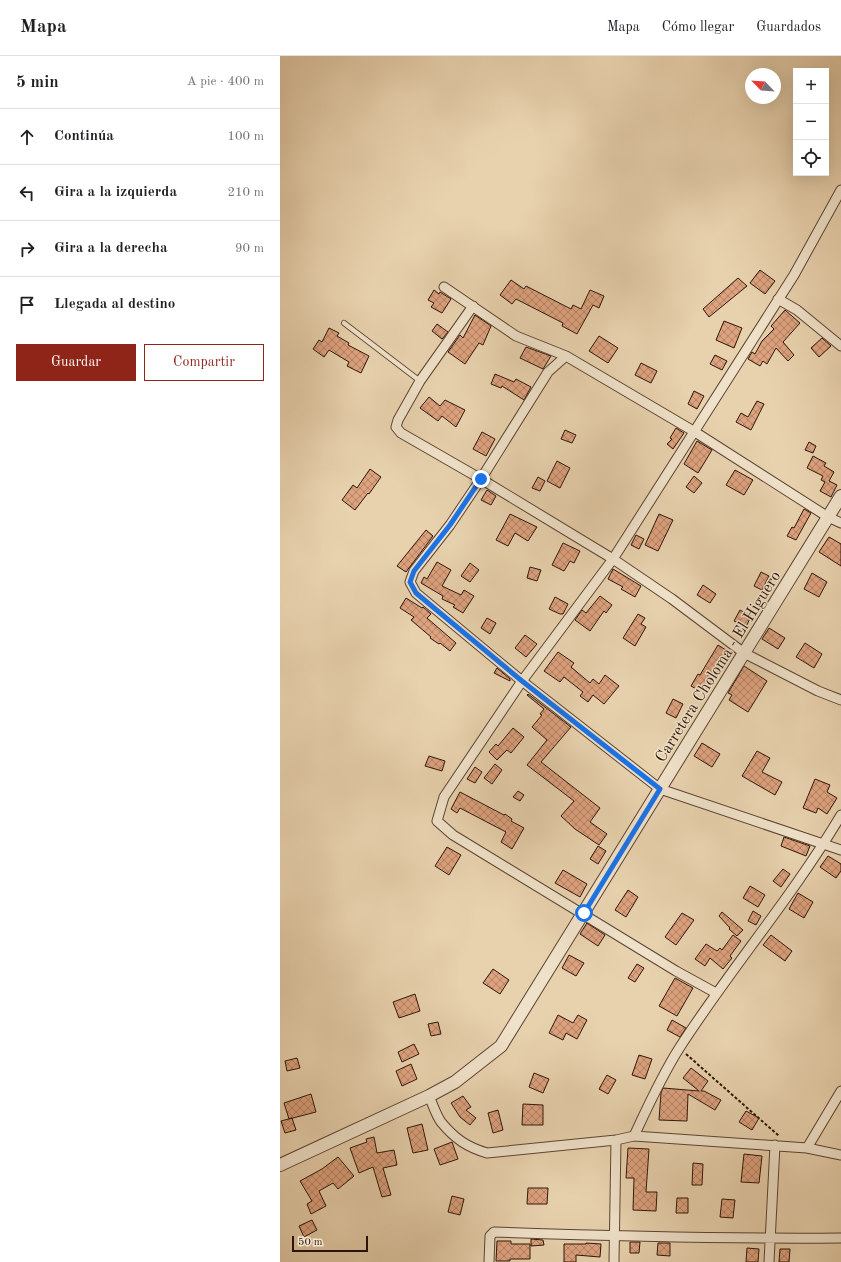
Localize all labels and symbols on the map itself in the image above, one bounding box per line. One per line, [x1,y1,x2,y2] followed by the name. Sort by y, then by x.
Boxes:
[745,68,781,104] north arrow
[472,470,490,488] route end
[653,569,784,765] street label: Carretera Choloma - El Higuero
[575,904,593,922] route start
[292,1234,368,1253] scale bar

